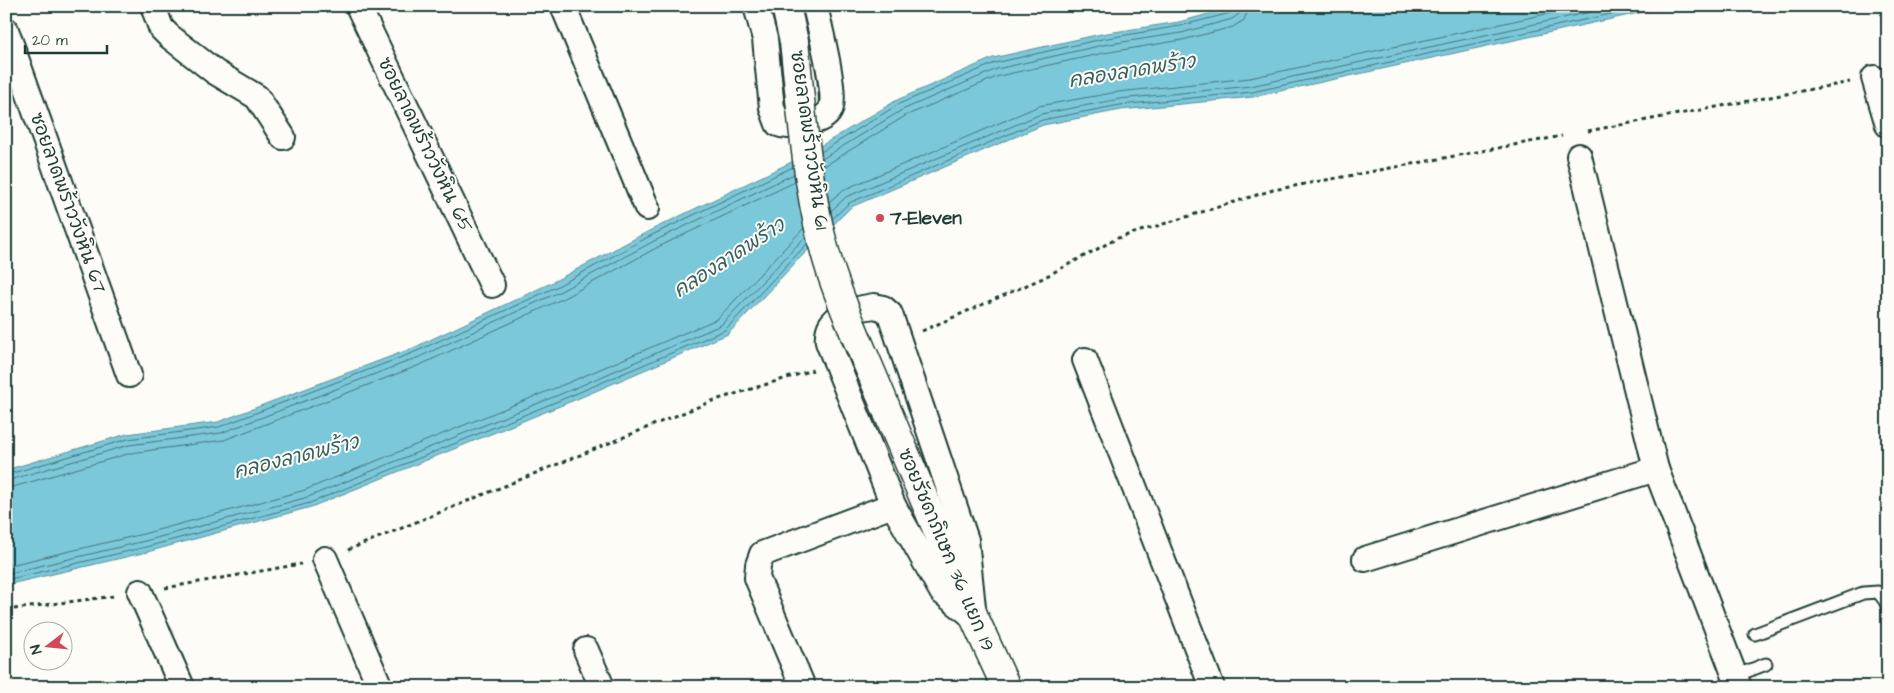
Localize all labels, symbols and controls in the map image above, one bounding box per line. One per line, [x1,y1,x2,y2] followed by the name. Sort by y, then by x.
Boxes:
[25,22,108,54] scale bar
[32,30,68,51] text: 20 m
[1067,47,1199,95] water label: คลองลาดพร้าว
[783,49,835,232] street label: ซอยลาดพร้าววังหิน 61
[371,53,479,238] street label: ซอยลาดพร้าววังหิน 65
[23,109,113,297] street label: ซอยลาดพร้าววังหิน 67
[889,205,962,232] place label: 7-Eleven
[668,210,792,305] water label: คลองลาดพร้าว
[874,212,886,224] marker: 7-Eleven
[231,427,363,486] water label: คลองลาดพร้าว
[891,444,1001,656] street label: ซอยรัชดาภิเษก 36 แยก 19
[22,620,72,670] north arrow
[26,642,47,656] text: N

